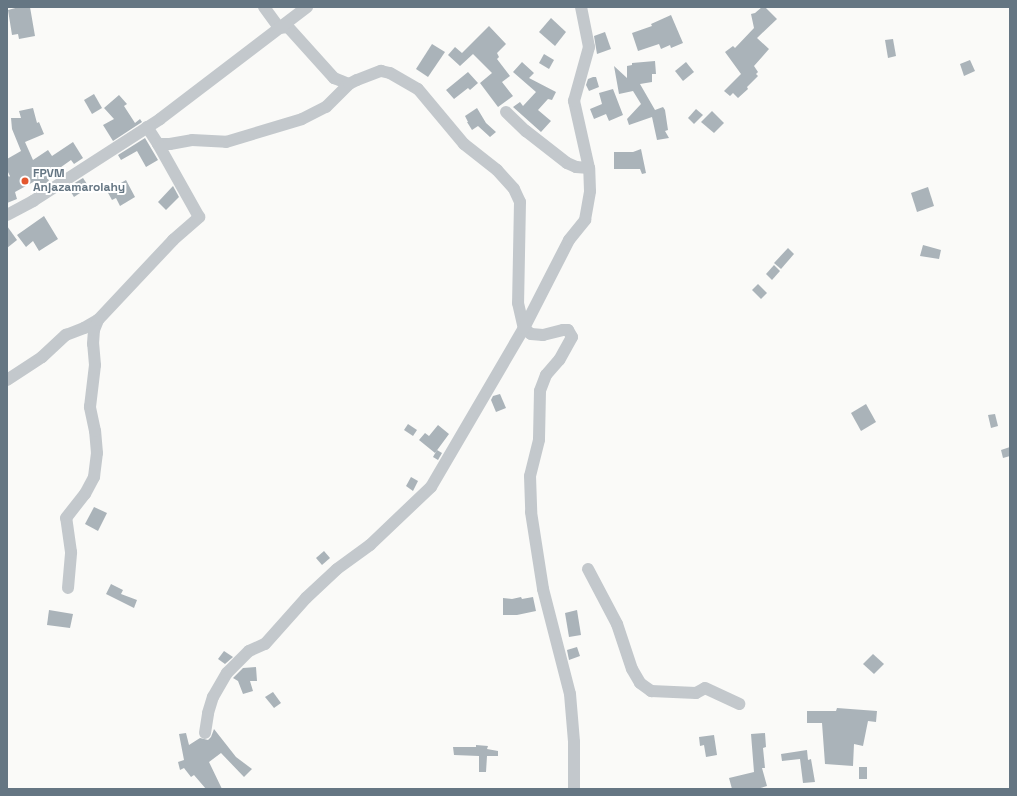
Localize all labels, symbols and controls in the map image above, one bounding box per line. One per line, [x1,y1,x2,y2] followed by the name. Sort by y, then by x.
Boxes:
[33,167,125,195] place label: FPVM Anjazamarolahy
[20,176,30,186] marker: FPVM Anjazamarolahy

